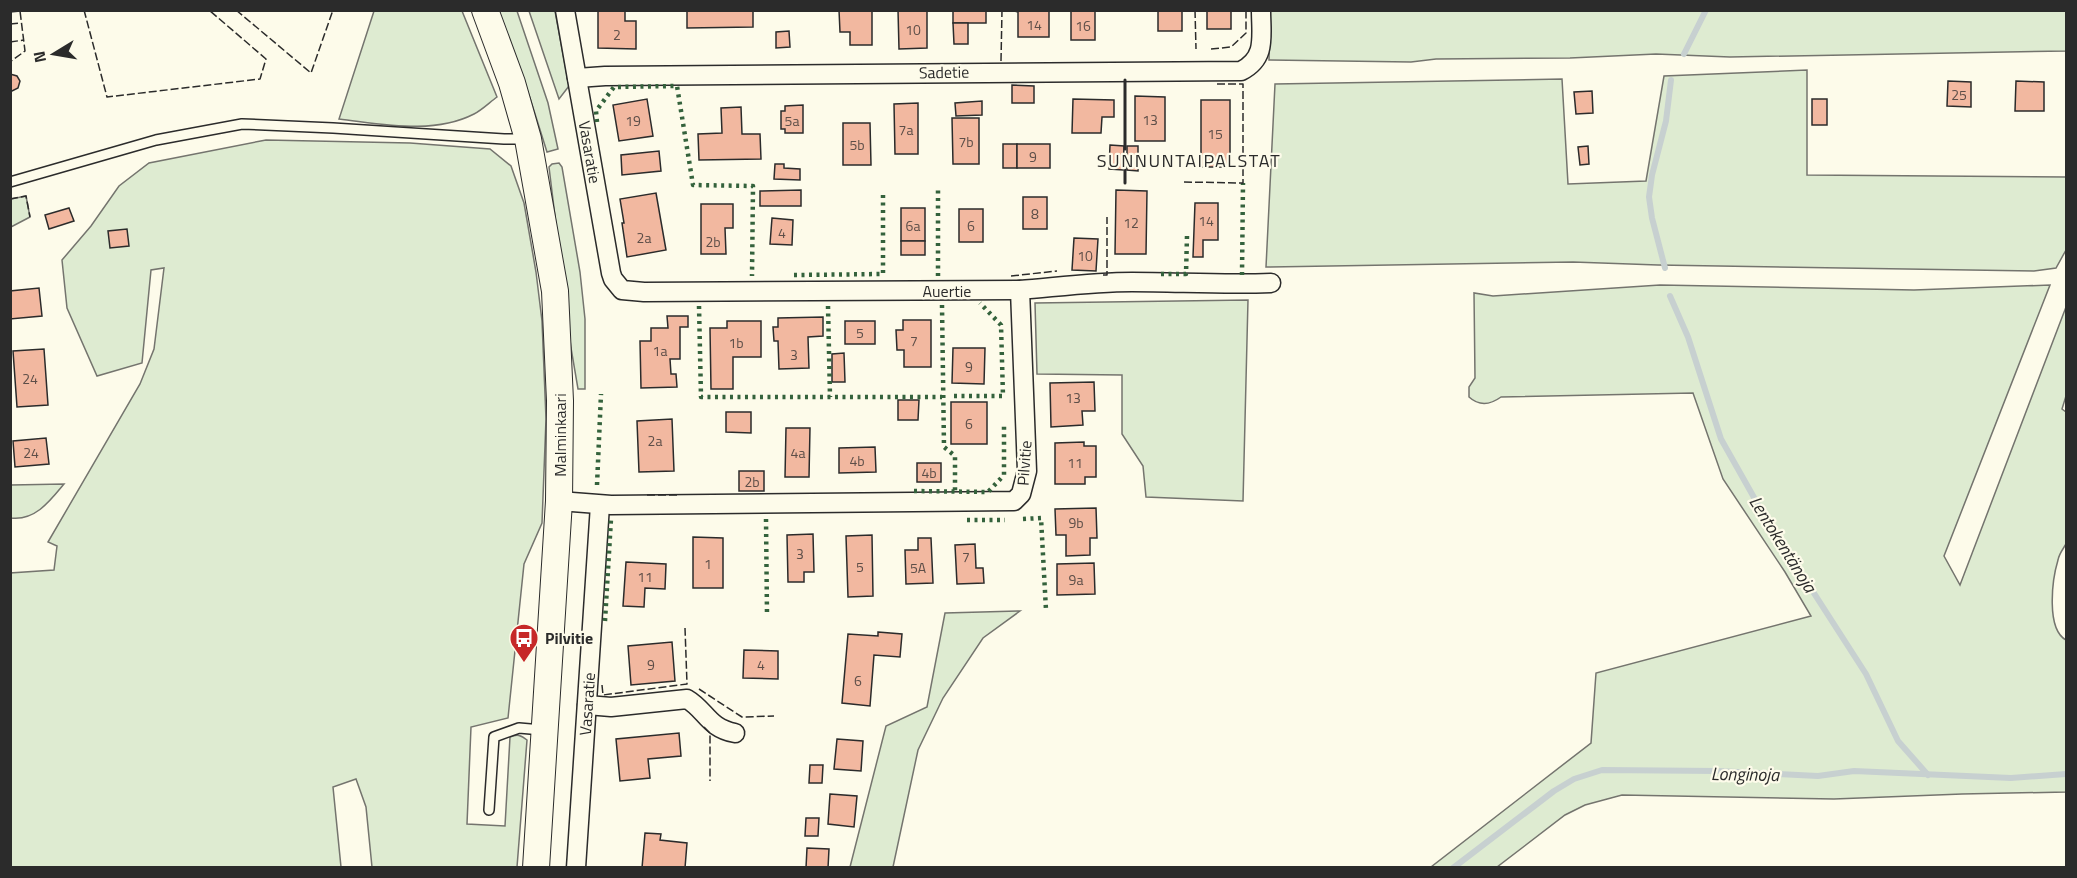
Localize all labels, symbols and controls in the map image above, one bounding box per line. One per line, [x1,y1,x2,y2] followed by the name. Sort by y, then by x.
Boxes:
[1026,14,1042,35] house number: 14
[1075,15,1091,36] house number: 16
[905,19,921,40] house number: 10
[24,24,84,84] north arrow
[613,24,621,45] house number: 2
[26,49,52,65] text: N
[919,60,969,84] street label: Sadetie
[1951,84,1967,105] house number: 25
[1142,109,1158,130] house number: 13
[625,110,641,131] house number: 19
[785,110,799,131] house number: 5a
[573,119,607,185] street label: Vasaratie
[899,119,913,140] house number: 7a
[1207,123,1223,144] house number: 15
[958,131,974,152] house number: 7b
[849,134,865,155] house number: 5b
[1029,146,1037,167] house number: 9
[1097,147,1281,174] district label: SUNNUNTAIPALSTAT
[1031,203,1039,224] house number: 8
[1198,210,1214,231] house number: 14
[1123,212,1139,233] house number: 12
[906,215,920,236] house number: 6a
[967,215,975,236] house number: 6
[778,222,786,243] house number: 4
[637,227,651,248] house number: 2a
[705,231,721,252] house number: 2b
[1077,245,1093,266] house number: 10
[923,279,971,303] street label: Auertie
[856,322,864,343] house number: 5
[910,330,918,351] house number: 7
[728,332,744,353] house number: 1b
[653,340,667,361] house number: 1a
[790,344,798,365] house number: 3
[965,356,973,377] house number: 9
[22,368,38,389] house number: 24
[1065,387,1081,408] house number: 13
[548,393,572,477] street label: Malminkaari
[965,413,973,434] house number: 6
[648,430,662,451] house number: 2a
[1010,440,1038,486] street label: Pilvitie
[23,442,39,463] house number: 24
[791,442,805,463] house number: 4a
[849,450,865,471] house number: 4b
[1067,452,1083,473] house number: 11
[921,462,937,483] house number: 4b
[744,471,760,492] house number: 2b
[1743,490,1824,598] water label: Lentokentänoja
[1068,512,1084,533] house number: 9b
[796,543,804,564] house number: 3
[962,546,970,567] house number: 7
[704,553,712,574] house number: 1
[856,556,864,577] house number: 5
[910,557,927,578] house number: 5A
[637,566,653,587] house number: 11
[1069,569,1083,590] house number: 9a
[508,622,540,664] bus stop icon: Pilvitie
[545,626,593,650] place label: Pilvitie
[647,654,655,675] house number: 9
[757,654,765,675] house number: 4
[854,670,862,691] house number: 6
[573,672,601,736] street label: Vasaratie
[1711,760,1780,788] water label: Longinoja

